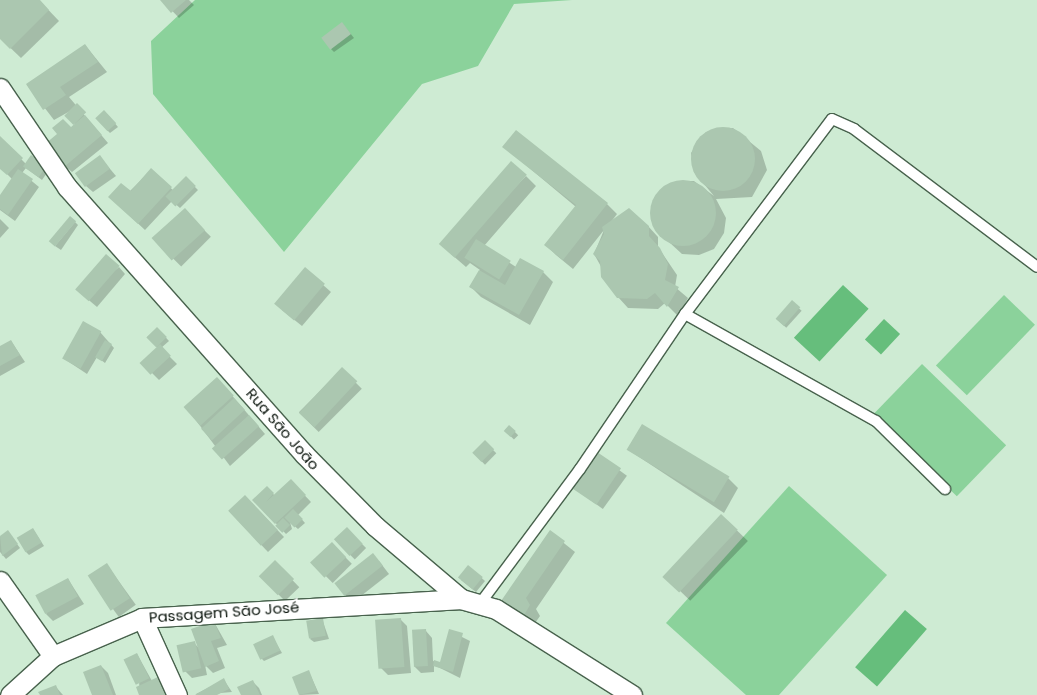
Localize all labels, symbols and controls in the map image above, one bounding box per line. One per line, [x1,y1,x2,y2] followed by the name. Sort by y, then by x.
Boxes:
[243,384,323,474] street label: Rua São João
[148,598,300,626] street label: Passagem São José

